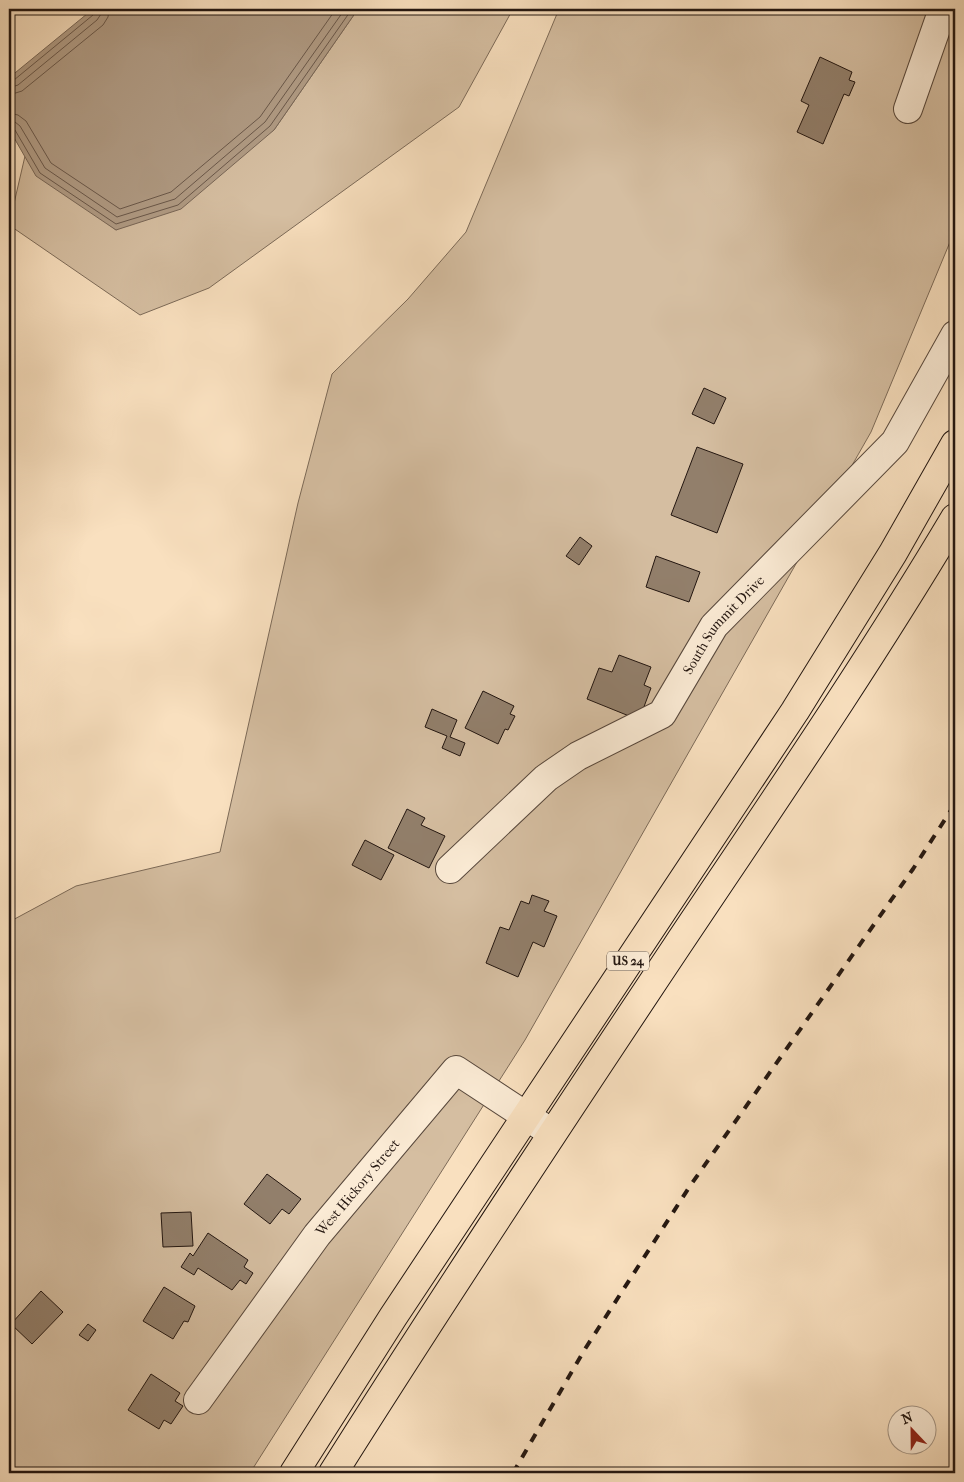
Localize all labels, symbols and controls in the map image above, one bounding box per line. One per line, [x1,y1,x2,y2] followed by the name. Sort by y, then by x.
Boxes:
[679,571,768,677] street label: South Summit Drive
[607,951,649,970] road number: US 24
[311,1135,403,1240] street label: West Hickory Street
[886,1404,936,1454] north arrow
[899,1408,916,1428] text: N

